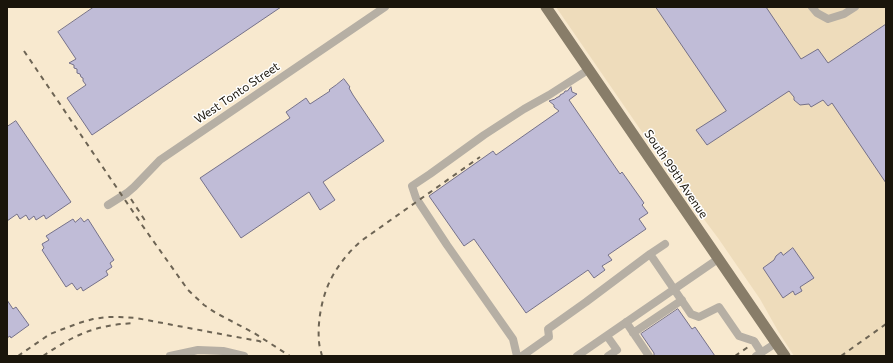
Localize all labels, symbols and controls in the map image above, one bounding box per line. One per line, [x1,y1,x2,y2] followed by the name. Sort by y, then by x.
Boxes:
[192,59,282,127] street label: West Tonto Street
[641,127,711,221] street label: South 99th Avenue

